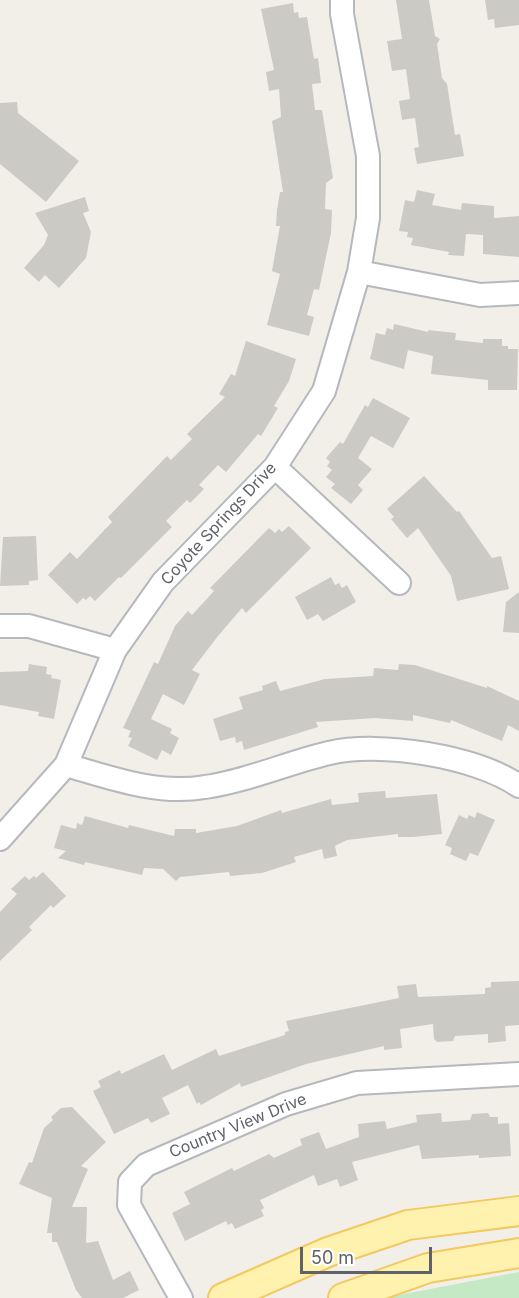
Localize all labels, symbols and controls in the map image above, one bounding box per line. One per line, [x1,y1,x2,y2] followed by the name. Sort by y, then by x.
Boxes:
[157,459,281,589] street label: Coyote Springs Drive
[167,1090,309,1162] street label: Country View Drive
[303,1235,435,1273] scale bar
[311,1247,354,1268] text: 50 m

